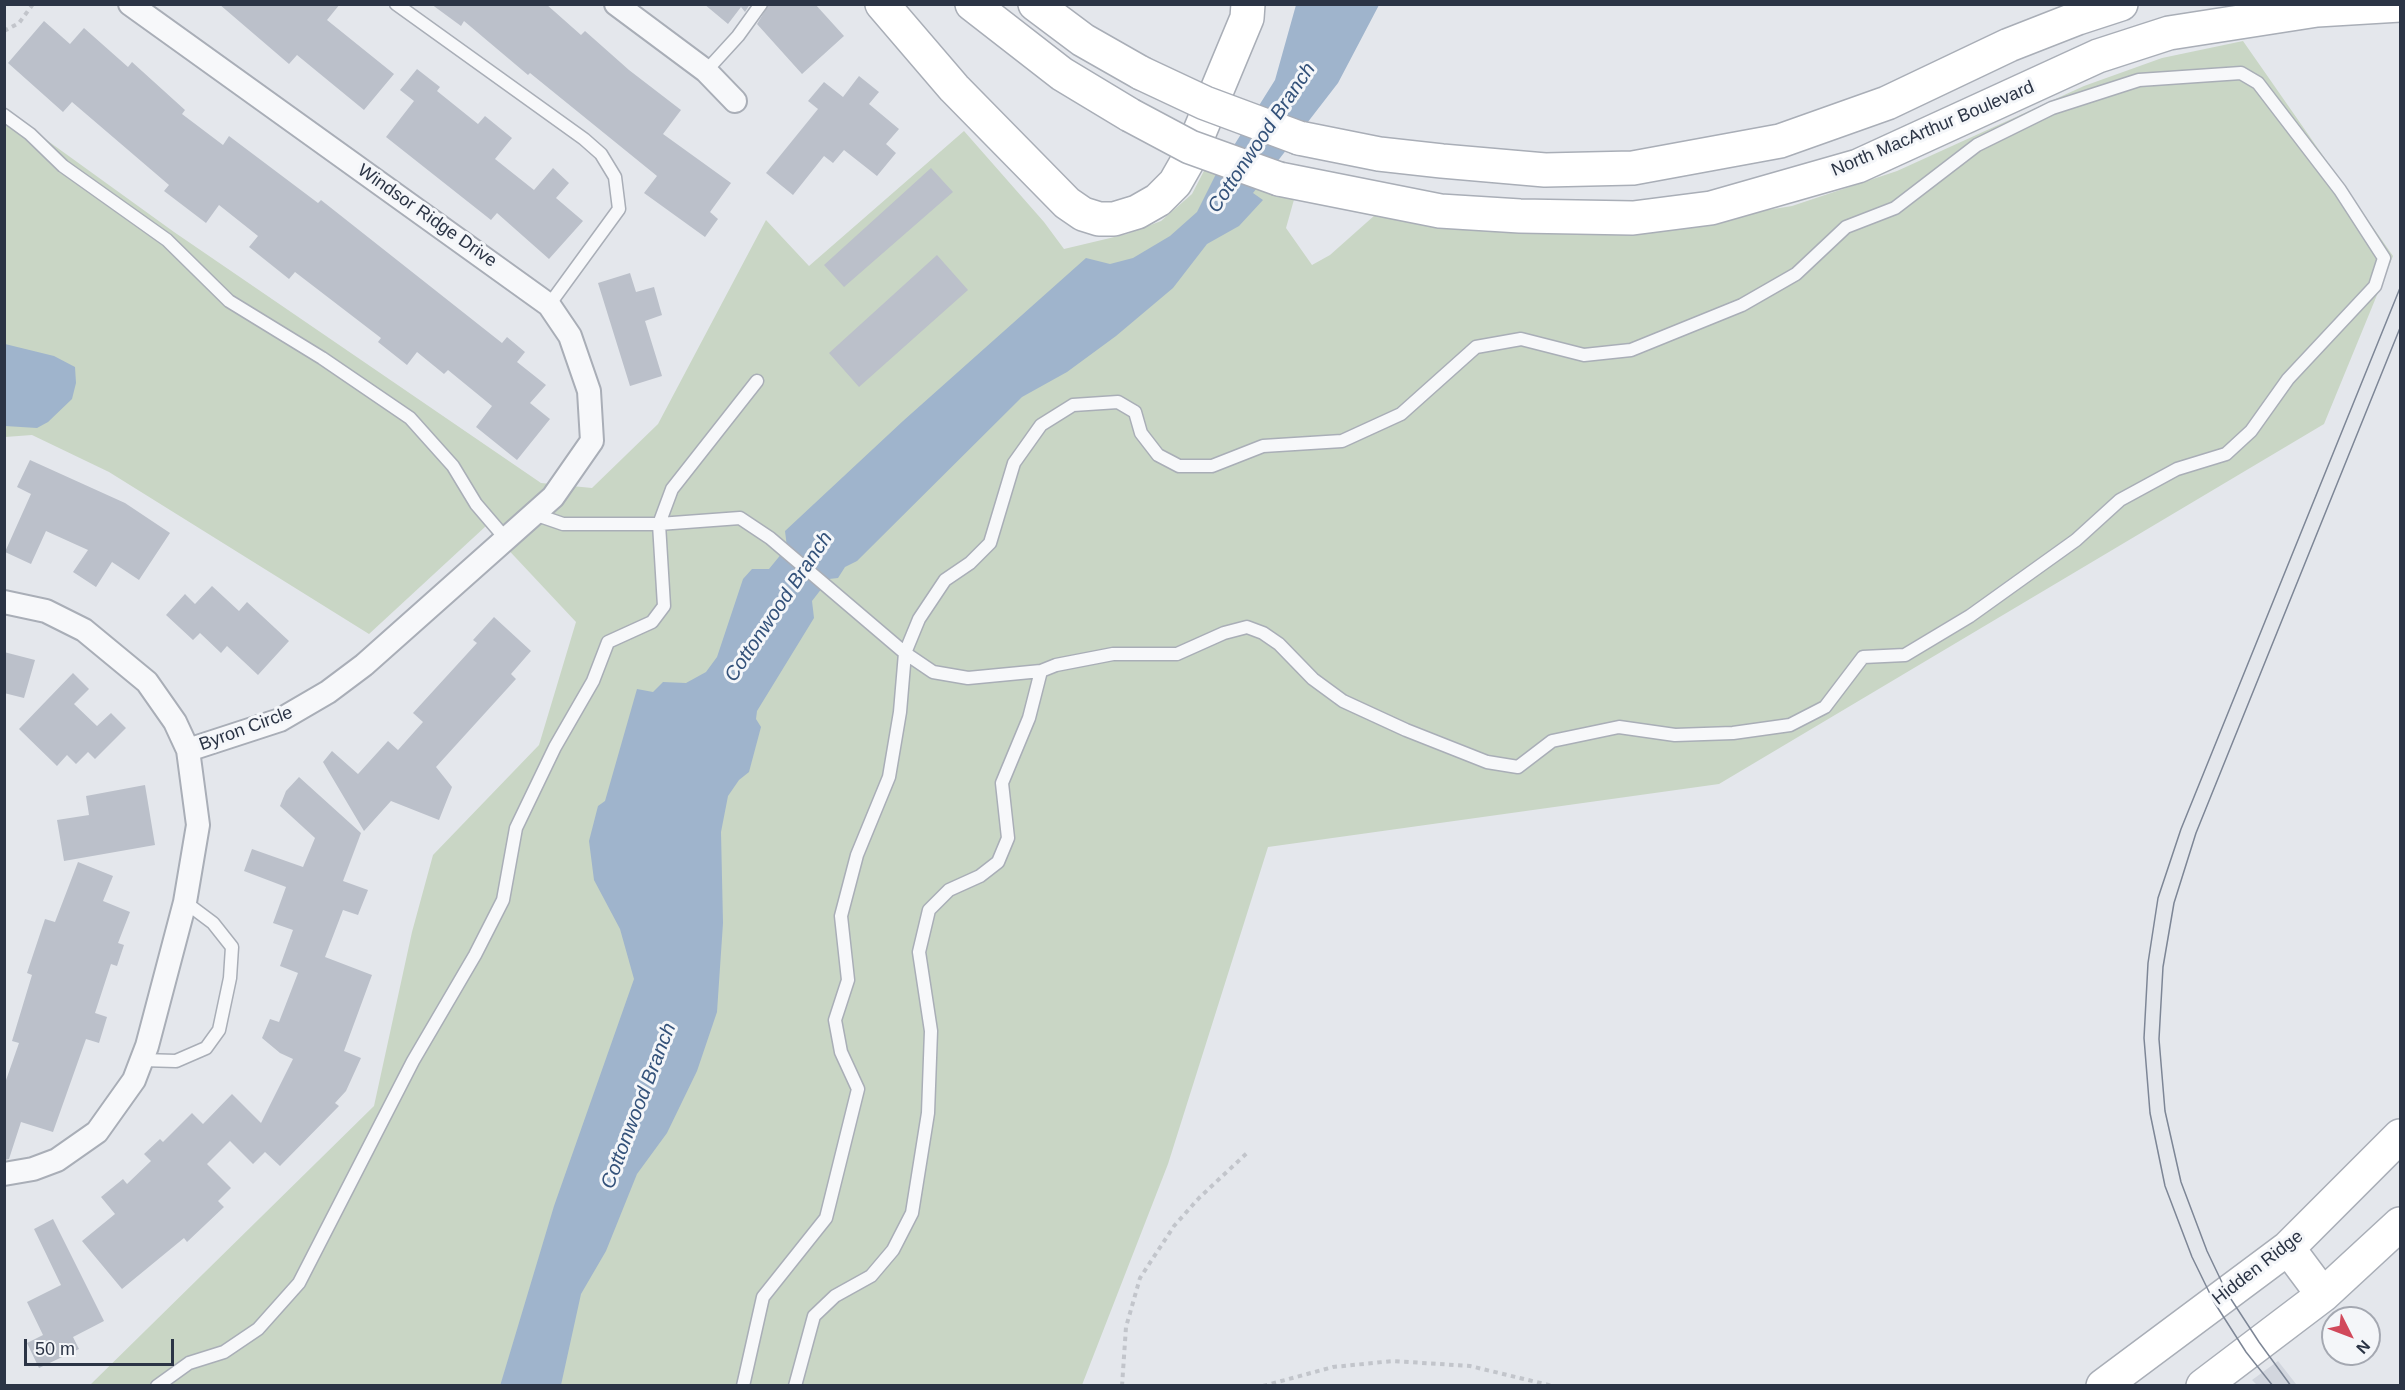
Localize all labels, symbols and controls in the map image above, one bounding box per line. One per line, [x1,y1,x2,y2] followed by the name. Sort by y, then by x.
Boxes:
[1203,58,1321,218] water label: Cottonwood Branch
[1828,76,2038,182] street label: North MacArthur Boulevard
[353,160,501,272] street label: Windsor Ridge Drive
[720,527,838,687] water label: Cottonwood Branch
[196,702,296,756] street label: Byron Circle
[596,1020,682,1192] water label: Cottonwood Branch
[2208,1226,2308,1310] street label: Hidden Ridge
[2321,1306,2381,1366] north arrow
[27,1327,177,1365] scale bar
[2353,1337,2373,1357] text: N
[35,1339,75,1359] text: 50 m

